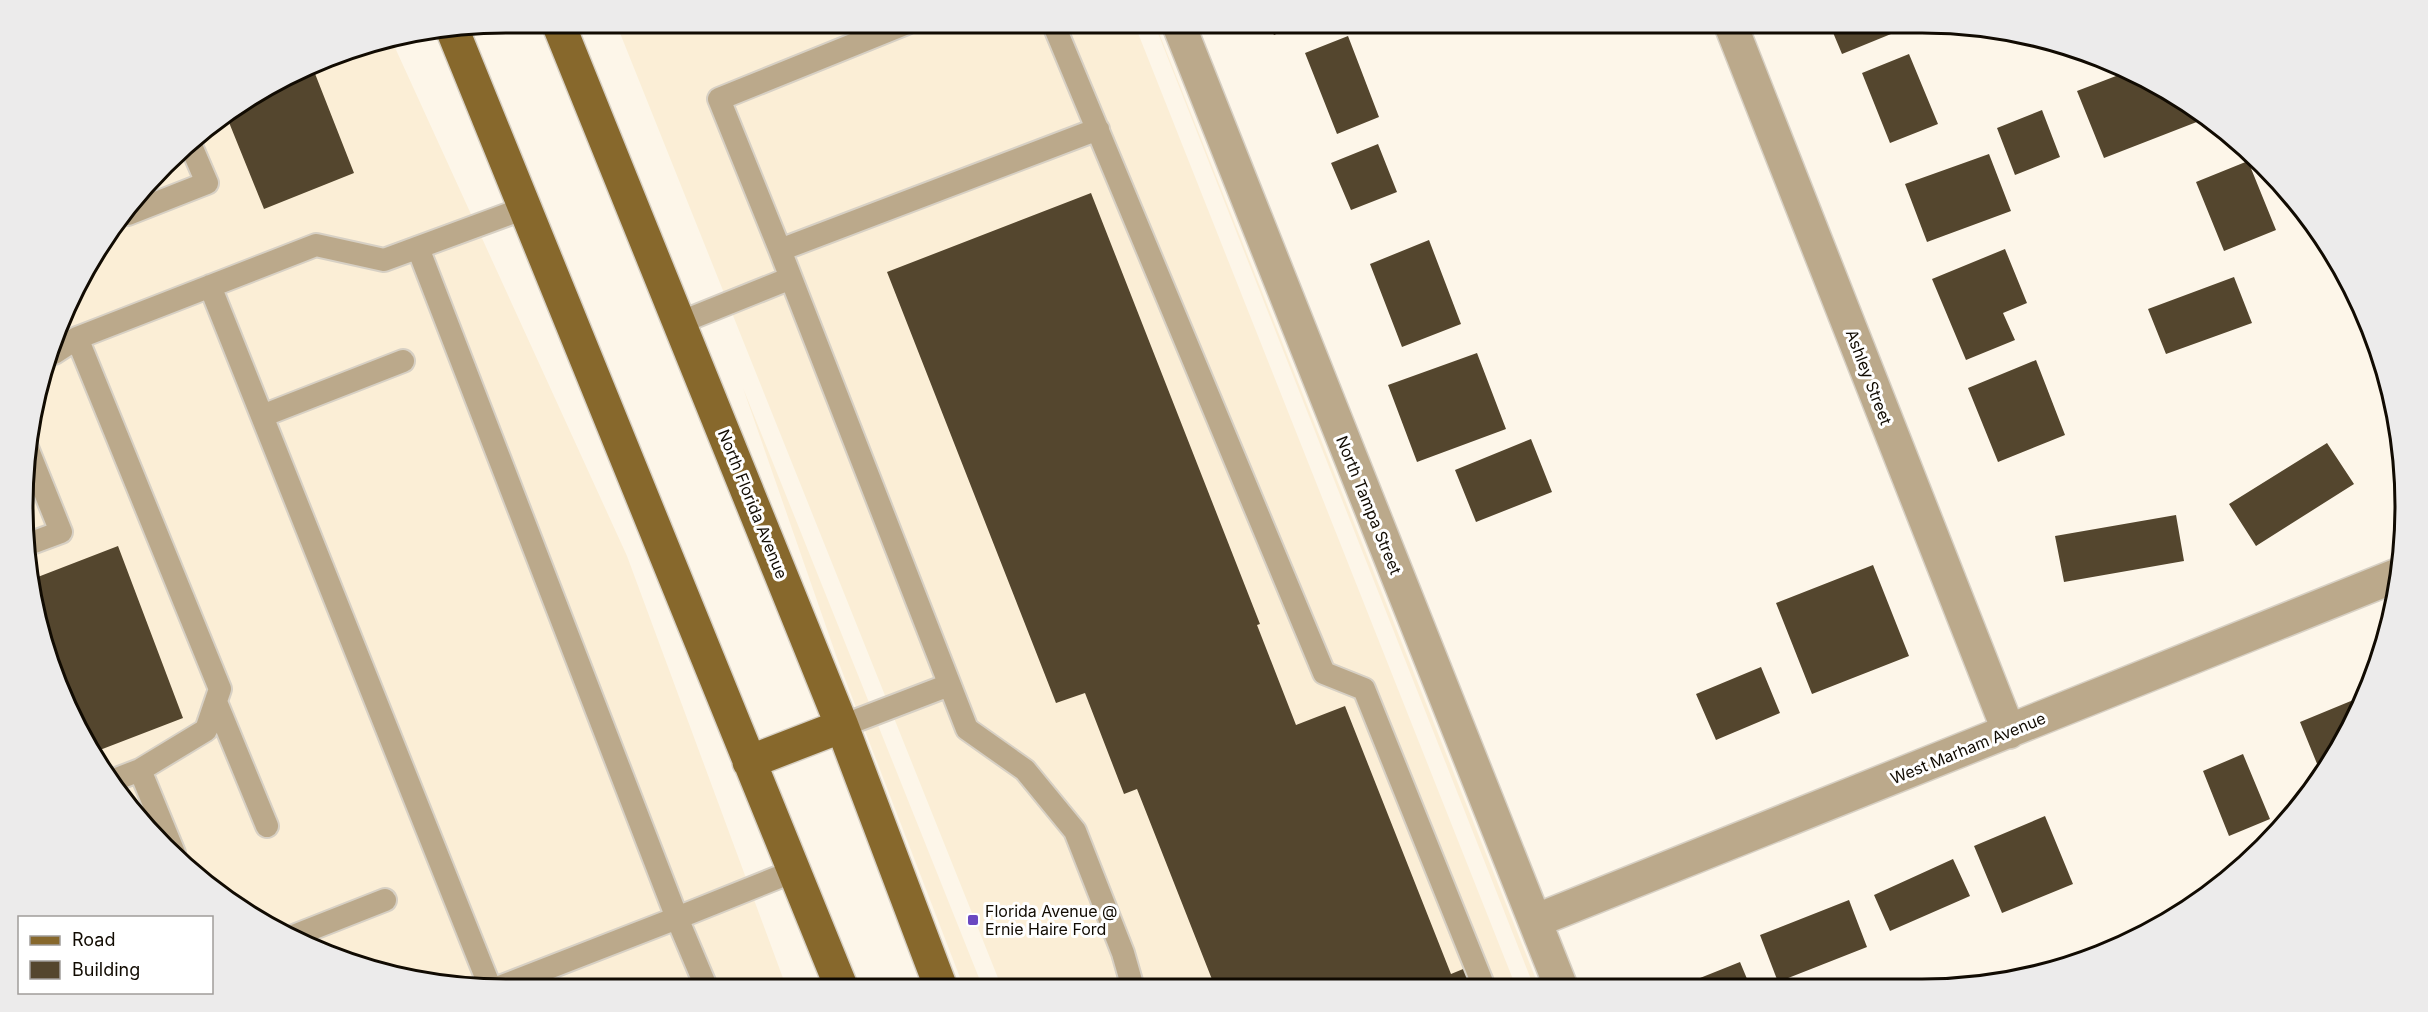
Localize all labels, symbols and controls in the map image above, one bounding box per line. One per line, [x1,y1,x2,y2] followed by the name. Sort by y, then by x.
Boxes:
[1842,327,1896,427] street label: Ashley Street
[714,426,792,582] street label: North Florida Avenue
[1332,433,1406,577] street label: North Tampa Street
[1888,708,2048,788] street label: West Marham Avenue
[985,901,1118,939] place label: Florida Avenue @ Ernie Haire Ford
[966,913,980,927] marker: Florida Avenue @ Ernie Haire Ford
[18,916,213,994] legend
[72,929,115,950] text: Road
[72,959,140,980] text: Building

